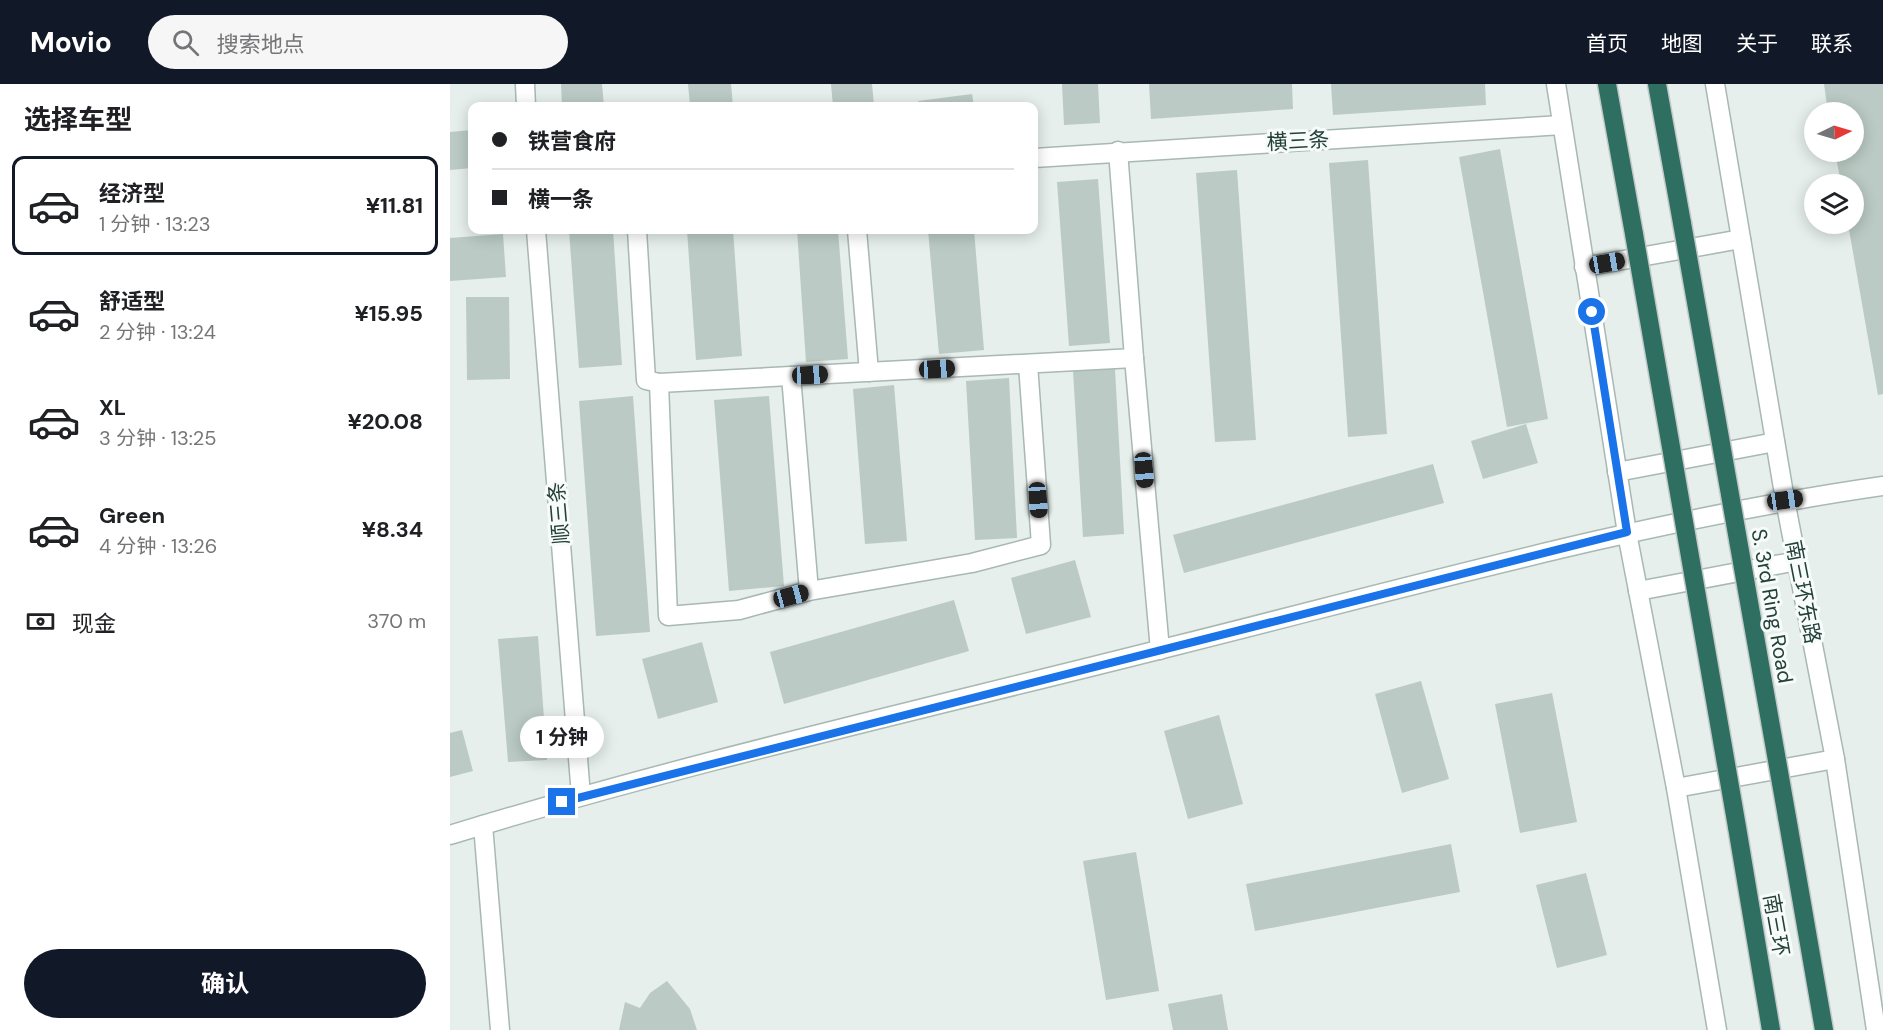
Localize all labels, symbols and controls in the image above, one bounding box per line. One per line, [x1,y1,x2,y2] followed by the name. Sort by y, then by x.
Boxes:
[148,15,568,69] search box
[30,24,112,61] text: Movio
[169,26,202,59] icon: search
[217,30,305,59] text: 搜索地点
[1586,30,1628,58] text: 首页
[1661,30,1703,58] text: 地图
[1736,30,1778,58] text: 关于
[1811,30,1853,58] text: 联系
[24,102,132,137] text: 选择车型
[1804,102,1864,162] north arrow
[1804,102,1864,234] map controls
[1266,125,1330,157] street label: 横三条
[528,127,616,156] text: 铁营食府
[1804,174,1864,234] button: layers
[27,179,81,233] icon: car
[99,179,165,208] text: 经济型
[528,185,594,214] text: 横一条
[366,191,423,220] text: ¥11.81
[99,211,211,237] text: 1 分钟 · 13:23
[1588,251,1626,275] car
[27,287,81,341] icon: car
[99,287,165,316] text: 舒适型
[1578,298,1605,325] route start
[354,299,423,328] text: ¥15.95
[99,319,216,345] text: 2 分钟 · 13:24
[919,359,955,379] car
[792,365,828,385] car
[99,393,126,422] text: XL
[27,395,81,449] icon: car
[347,407,423,436] text: ¥20.08
[99,425,217,451] text: 3 分钟 · 13:25
[1133,451,1155,489] car
[542,480,576,546] street label: 顺三条
[1028,481,1048,519] car
[1766,489,1804,511] car
[99,501,165,530] text: Green
[27,503,81,557] icon: car
[362,515,423,544] text: ¥8.34
[1745,527,1799,685] street label: S. 3rd Ring Road
[99,533,217,559] text: 4 分钟 · 13:26
[1779,538,1827,646] street label: 南三环东路
[771,583,811,609] car
[24,605,57,638] icon: cash
[367,608,426,634] text: 370 m
[72,609,116,638] text: 现金
[520,715,604,757] callout: 1 分钟
[536,724,588,750] text: 1 分钟
[548,788,575,815] route end
[1757,892,1795,958] street label: 南三环
[24,949,426,1018] button: 确认

